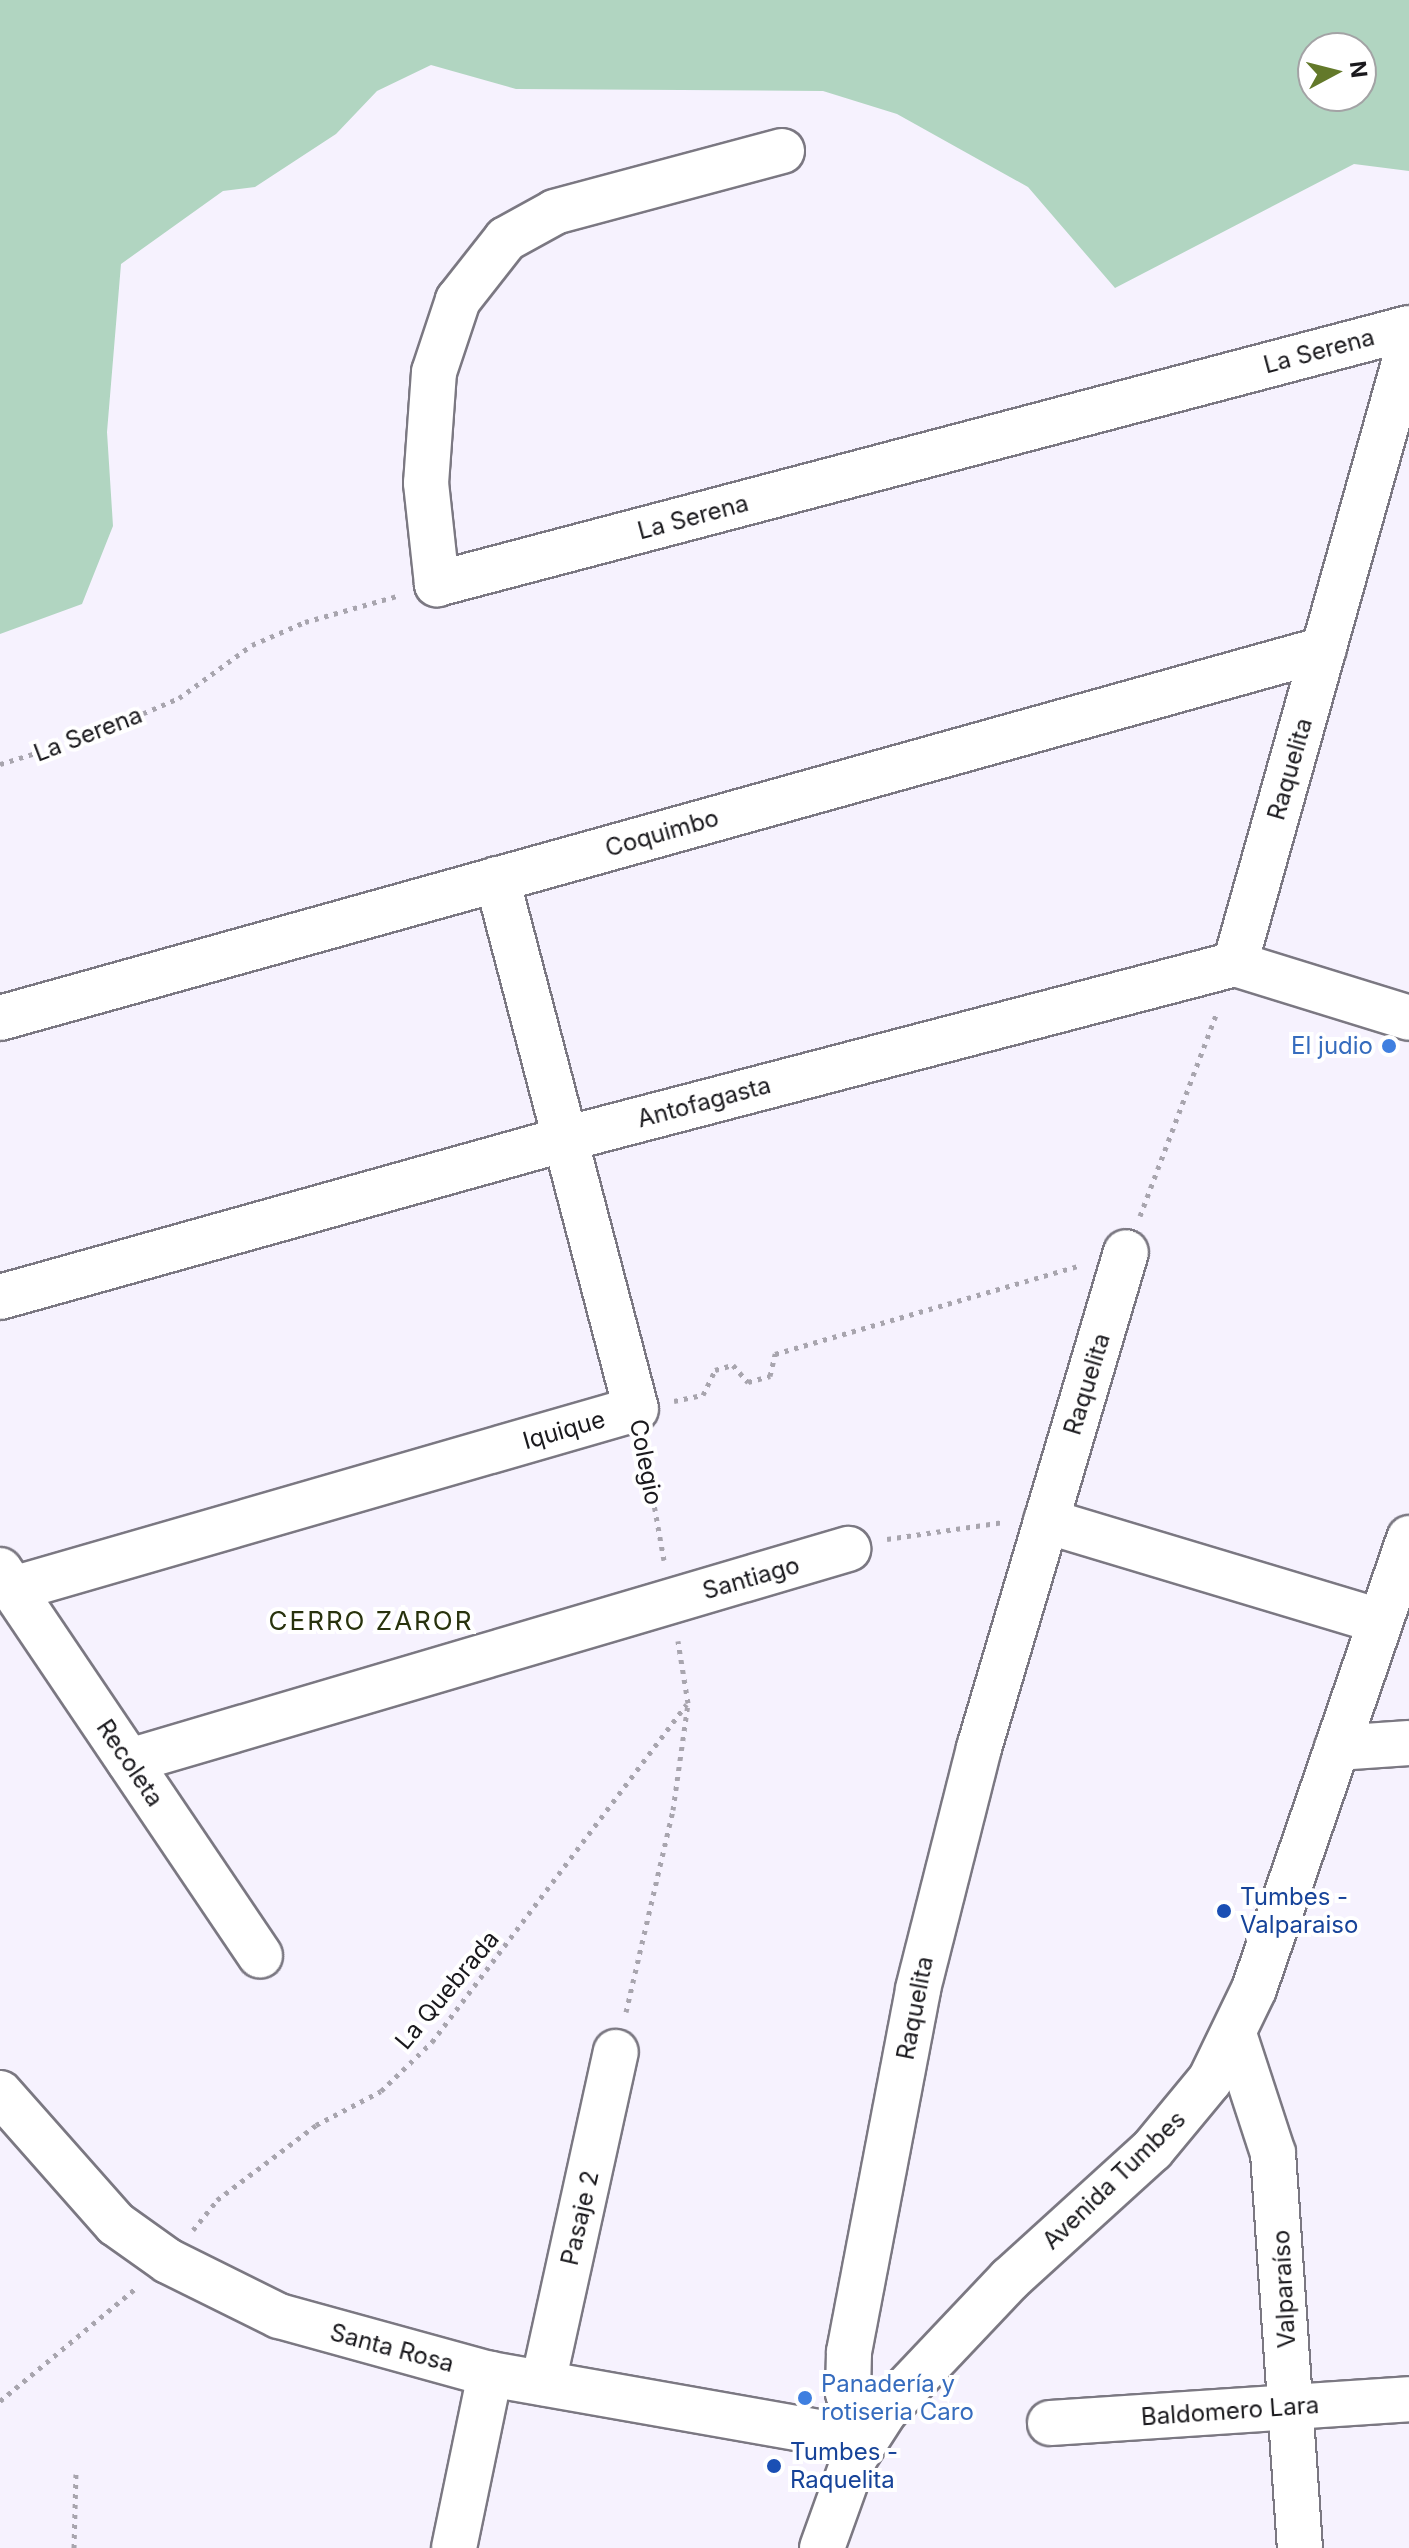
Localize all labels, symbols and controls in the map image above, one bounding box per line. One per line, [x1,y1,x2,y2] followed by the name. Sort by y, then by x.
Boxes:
[1297,32,1377,112] north arrow
[1345,59,1373,79] text: N
[1260,322,1378,380] street label: La Serena
[634,488,752,546] street label: La Serena
[30,700,146,768] street label: La Serena
[1262,715,1318,823] street label: Raquelita
[602,803,722,863] street label: Coquimbo
[1291,1032,1373,1060] place label: El judio
[1380,1037,1398,1055] marker: El judio
[634,1070,774,1134] street label: Antofagasta
[1058,1330,1116,1438] street label: Raquelita
[520,1405,608,1455] street label: Iquique
[624,1417,668,1507] street label: Colegio
[699,1550,803,1606] street label: Santiago
[269,1605,473,1637] district label: CERRO ZAROR
[91,1714,169,1812] street label: Recoleta
[1240,1883,1358,1939] place label: Tumbes - Valparaiso
[1215,1902,1233,1920] marker: Tumbes - Valparaiso
[389,1925,505,2055] street label: La Quebrada
[891,1954,939,2062] street label: Raquelita
[1037,2105,1191,2255] street label: Avenida Tumbes
[555,2168,605,2268] street label: Pasaje 2
[1267,2229,1301,2349] street label: Valparaíso
[327,2318,457,2378] street label: Santa Rosa
[821,2370,974,2426] place label: Panadería y rotiseria Caro
[796,2389,814,2407] marker: Panadería y rotiseria Caro
[1140,2390,1320,2432] street label: Baldomero Lara
[790,2438,898,2494] place label: Tumbes - Raquelita
[765,2457,783,2475] marker: Tumbes - Raquelita

